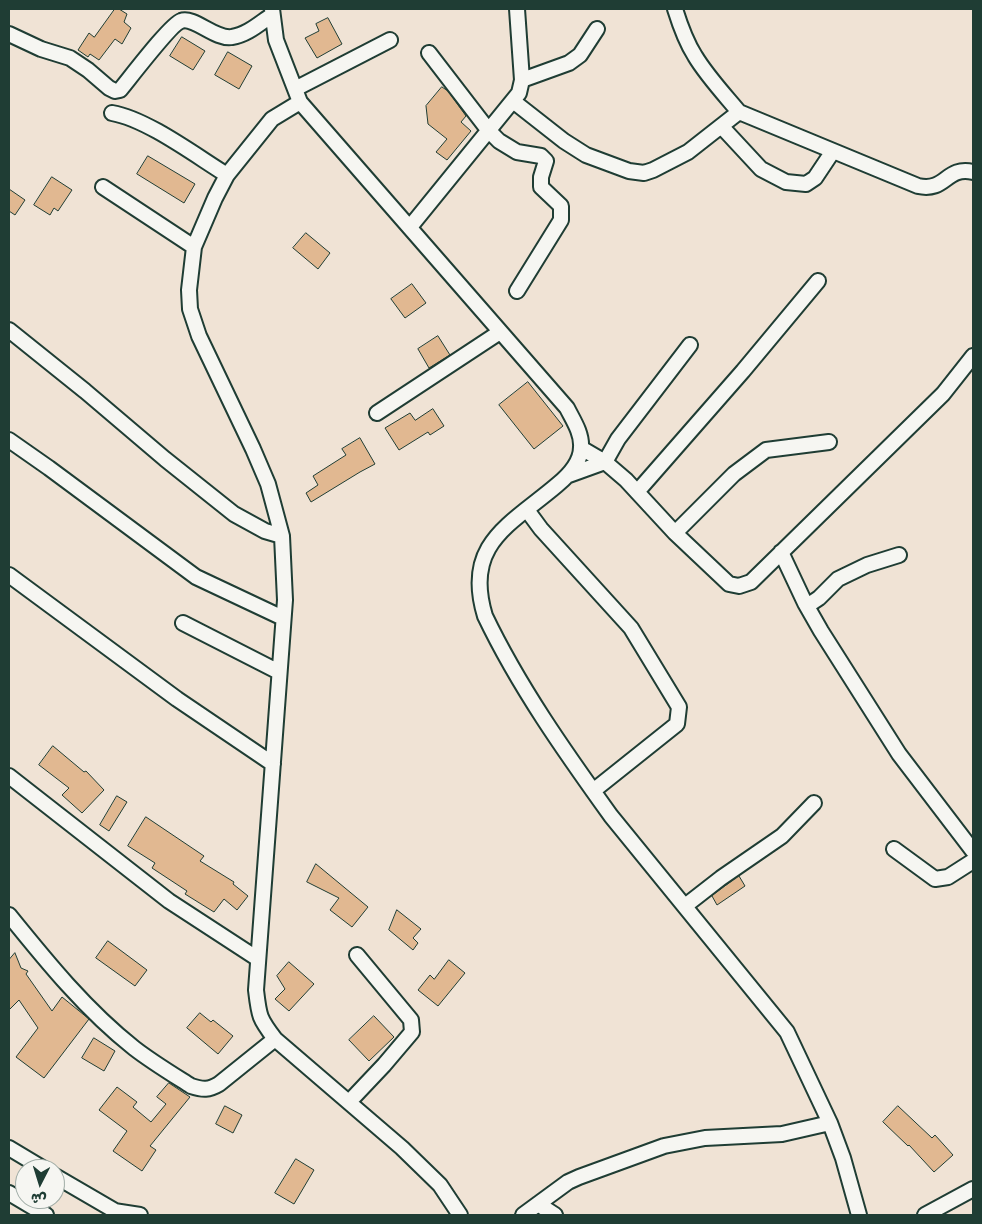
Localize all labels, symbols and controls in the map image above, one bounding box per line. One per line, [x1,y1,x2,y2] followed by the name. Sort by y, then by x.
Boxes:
[15,1159,65,1209] north arrow
[30,1187,47,1209] text: ش

